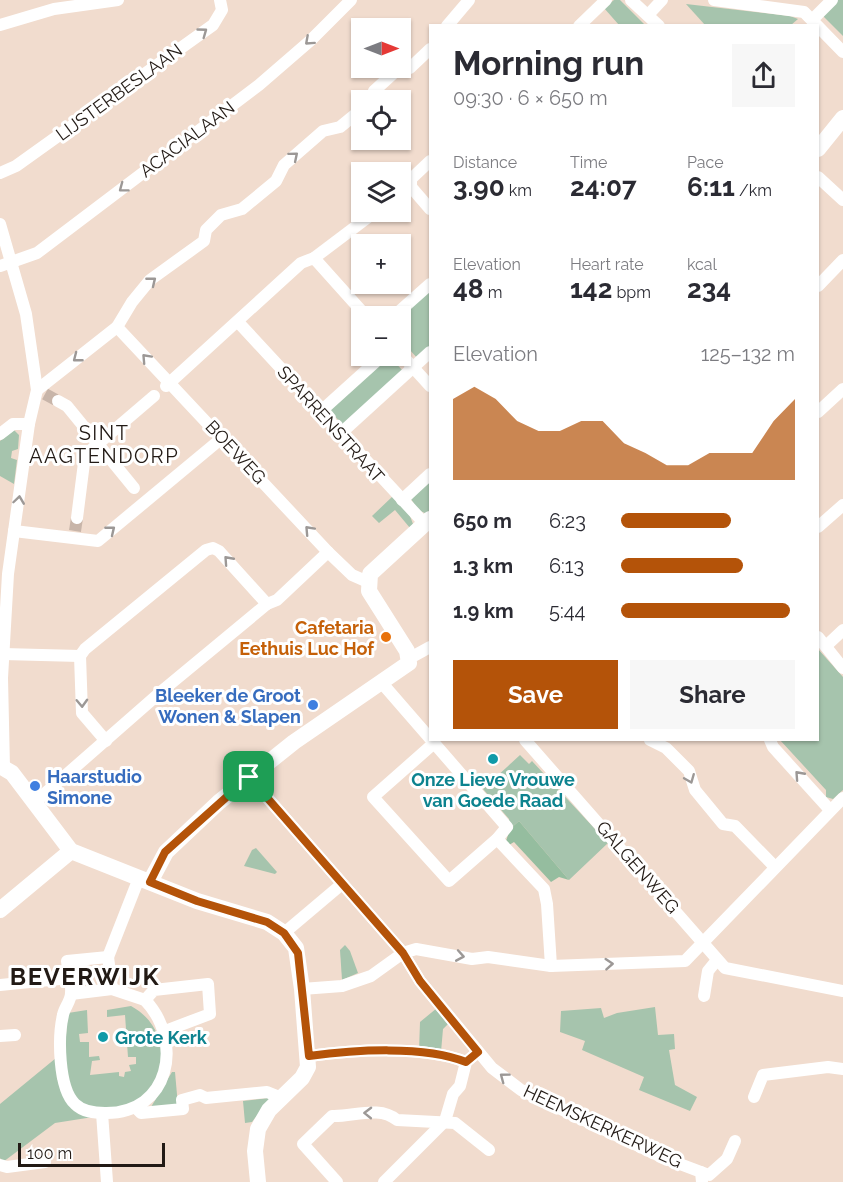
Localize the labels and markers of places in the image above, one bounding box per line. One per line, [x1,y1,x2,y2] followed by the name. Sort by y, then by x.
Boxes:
[239,617,375,659] place label: Cafetaria Eethuis Luc Hof
[379,630,393,644] marker: Cafetaria Eethuis Luc Hof
[155,685,301,727] place label: Bleeker de Groot Wonen & Slapen
[306,698,320,712] marker: Bleeker de Groot Wonen & Slapen
[223,751,274,802] pin
[486,752,500,766] marker: Onze Lieve Vrouwe van Goede Raad
[47,766,142,808] place label: Haarstudio Simone
[411,769,575,811] place label: Onze Lieve Vrouwe van Goede Raad
[28,779,42,793] marker: Haarstudio Simone
[115,1027,208,1048] place label: Grote Kerk
[96,1030,110,1044] marker: Grote Kerk

